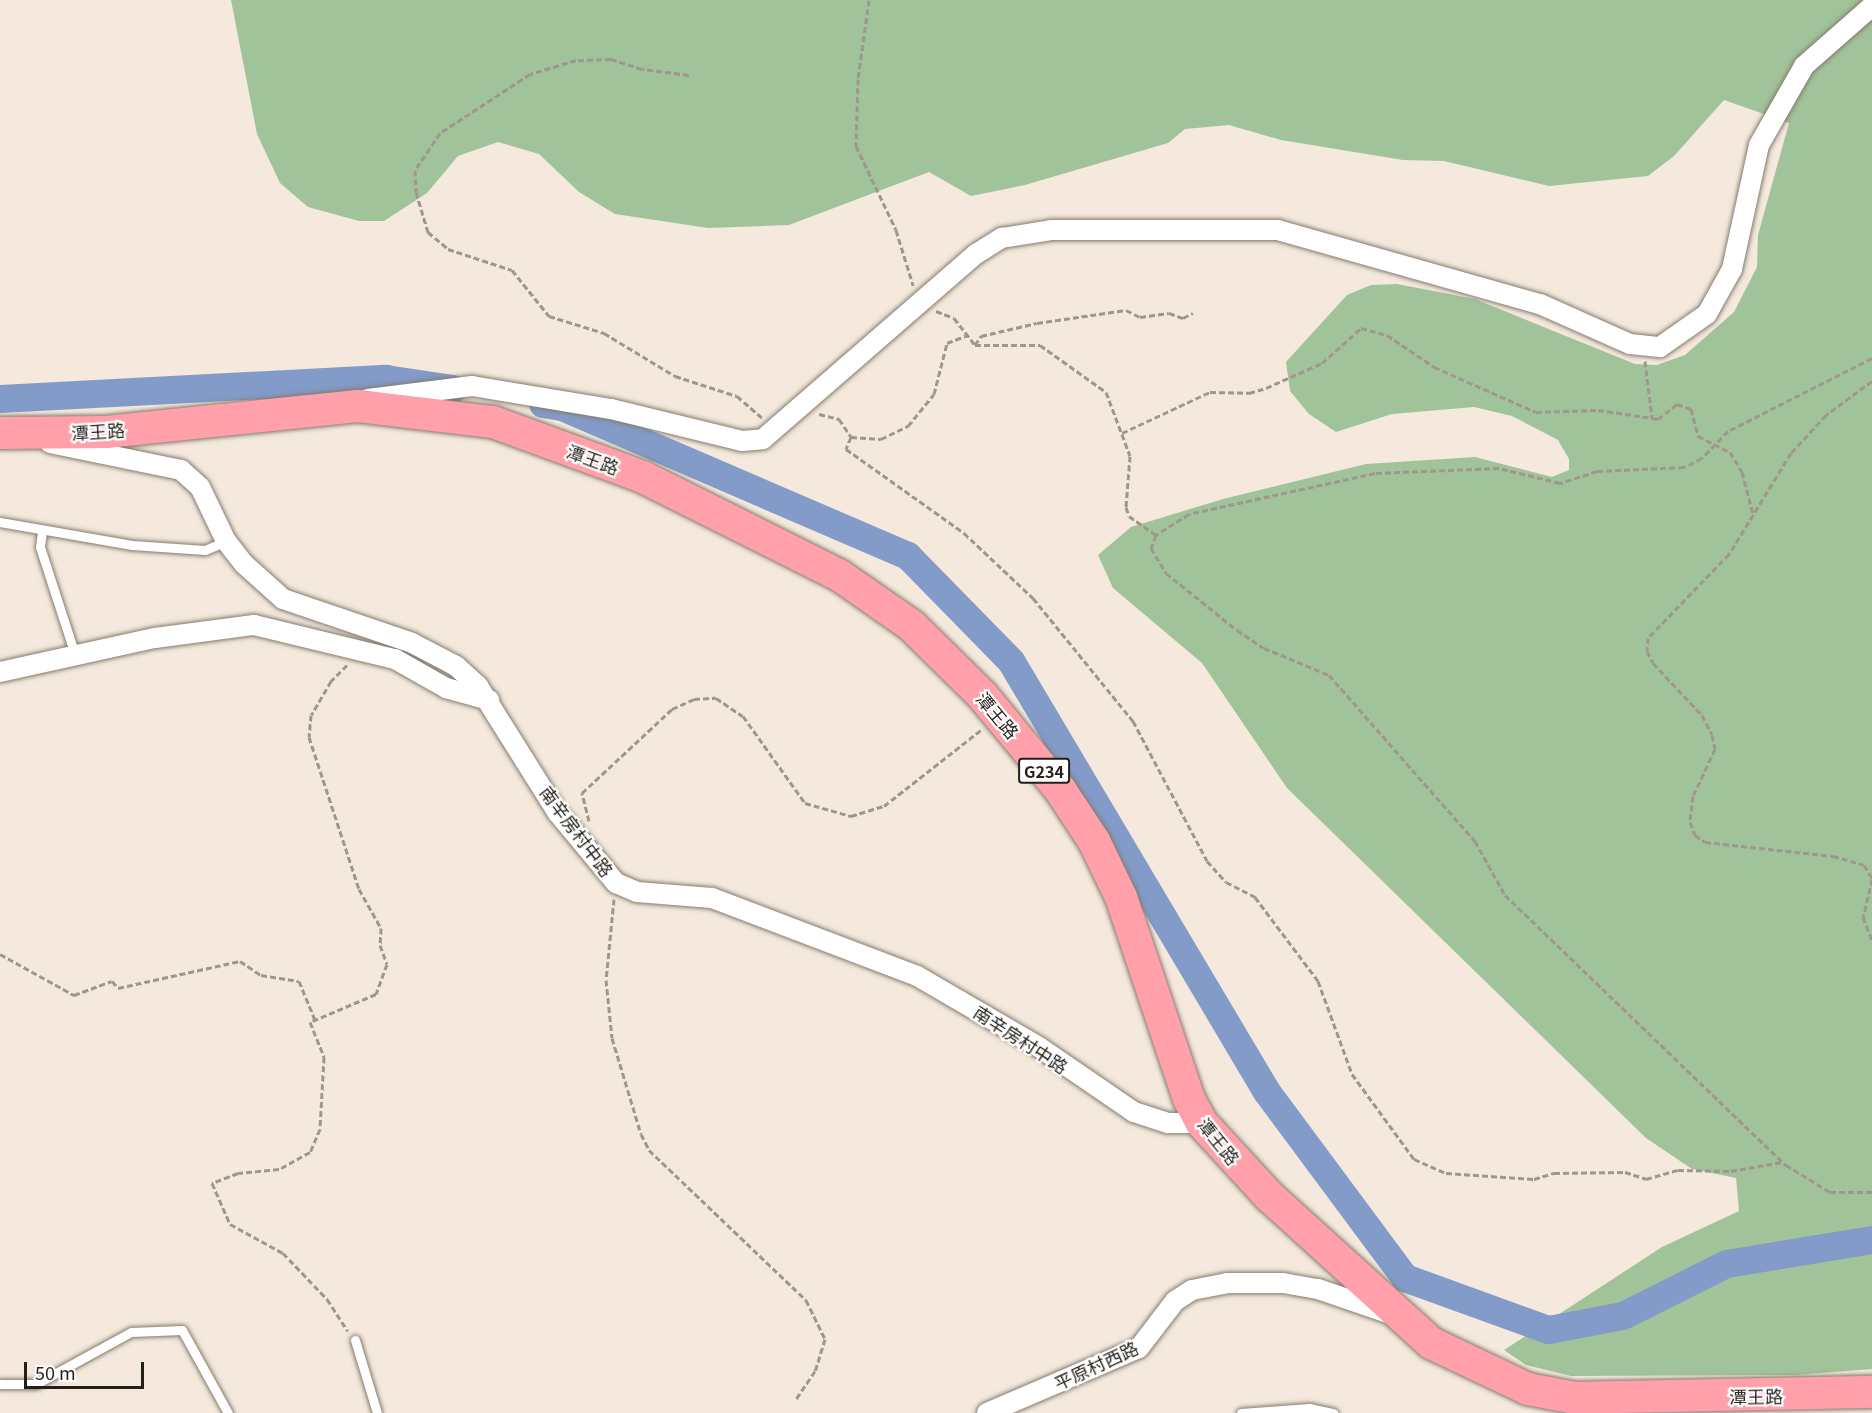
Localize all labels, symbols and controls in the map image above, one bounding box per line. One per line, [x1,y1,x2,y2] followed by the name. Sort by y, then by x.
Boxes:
[70,418,126,444] street label: 潭王路
[564,440,622,478] street label: 潭王路
[972,687,1024,743] street label: 潭王路
[1017,758,1071,784] road number: G234
[536,781,618,881] street label: 南辛房村中路
[970,1001,1072,1077] street label: 南辛房村中路
[1194,1113,1244,1169] street label: 潭王路
[1051,1336,1141,1394] street label: 平原村西路
[27,1350,147,1388] scale bar
[35,1359,76,1385] text: 50 m
[1729,1385,1783,1407] street label: 潭王路

